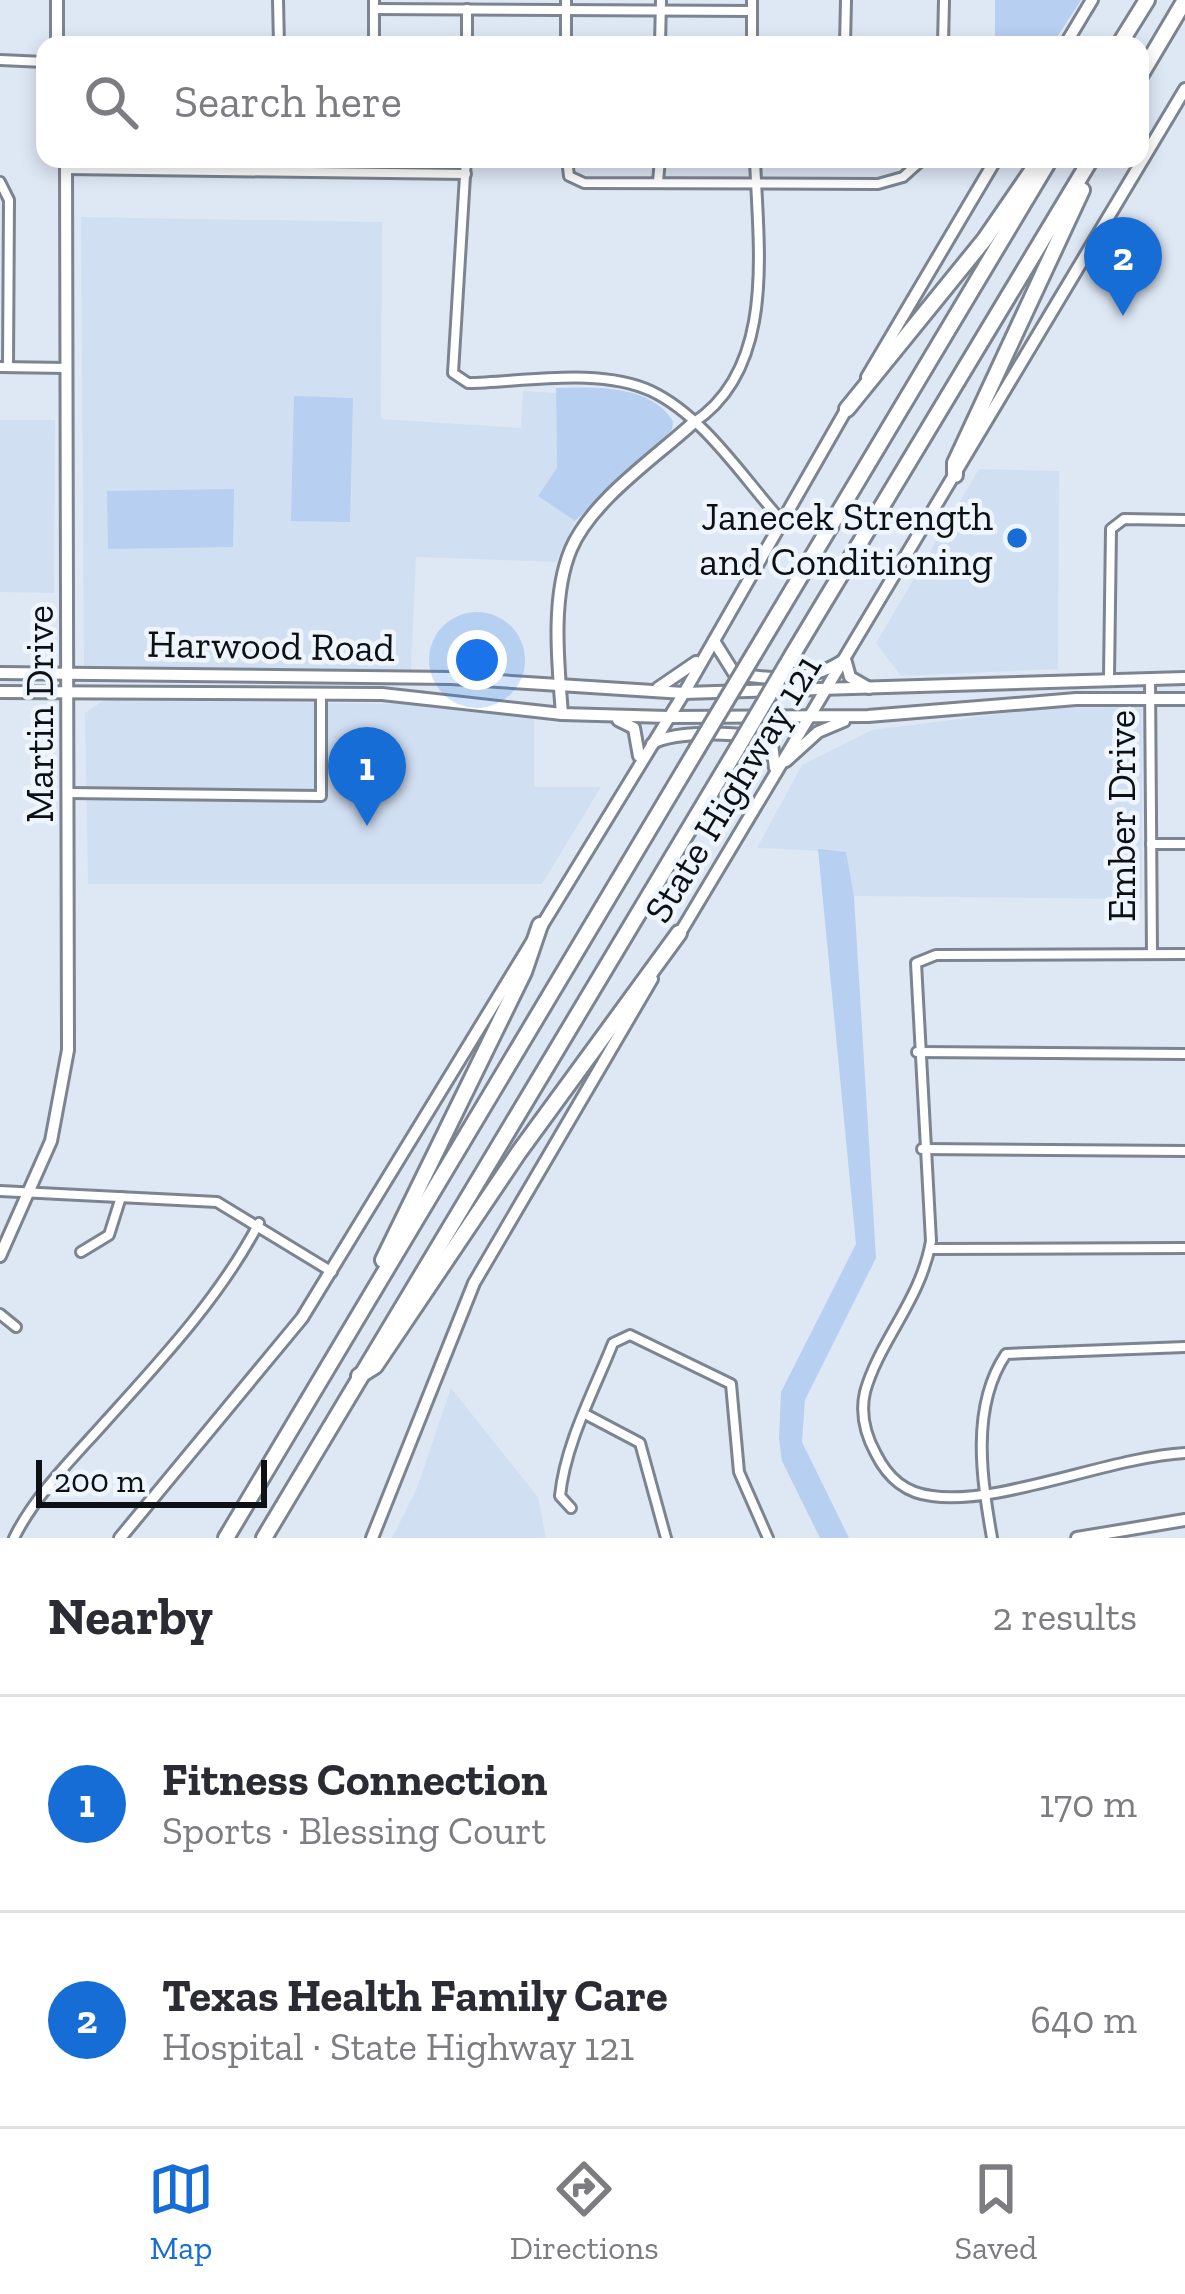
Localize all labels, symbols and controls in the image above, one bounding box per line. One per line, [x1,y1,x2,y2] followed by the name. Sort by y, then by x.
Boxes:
[36,36,1149,168] search box
[78,69,144,135] icon: search
[174,75,402,129] text: Search here
[1084,217,1162,316] pin: 2
[699,493,993,585] place label: Janecek Strength and Conditioning
[1004,525,1030,551] marker: Janecek Strength and Conditioning
[16,605,63,823] street label: Martin Drive
[147,620,395,671] street label: Harwood Road
[447,630,507,690] your location
[634,646,831,931] street label: State Highway 121
[1098,710,1145,922] street label: Ember Drive
[328,727,406,826] pin: 1
[36,1454,267,1507] scale bar
[54,1461,145,1500] text: 200 m
[48,1586,213,1647] text: Nearby
[992,1593,1137,1640] text: 2 results
[162,1753,547,1807] text: Fitness Connection
[79,1780,95,1827] text: 1
[1039,1780,1137,1827] text: 170 m
[162,1807,546,1854] text: Sports · Blessing Court
[162,1969,668,2023] text: Texas Health Family Care
[77,1996,97,2043] text: 2
[1030,1996,1137,2043] text: 640 m
[162,2023,634,2070] text: Hospital · State Highway 121
[148,2156,214,2267] tab: Map
[510,2156,659,2267] tab: Directions
[954,2156,1037,2267] tab: Saved

